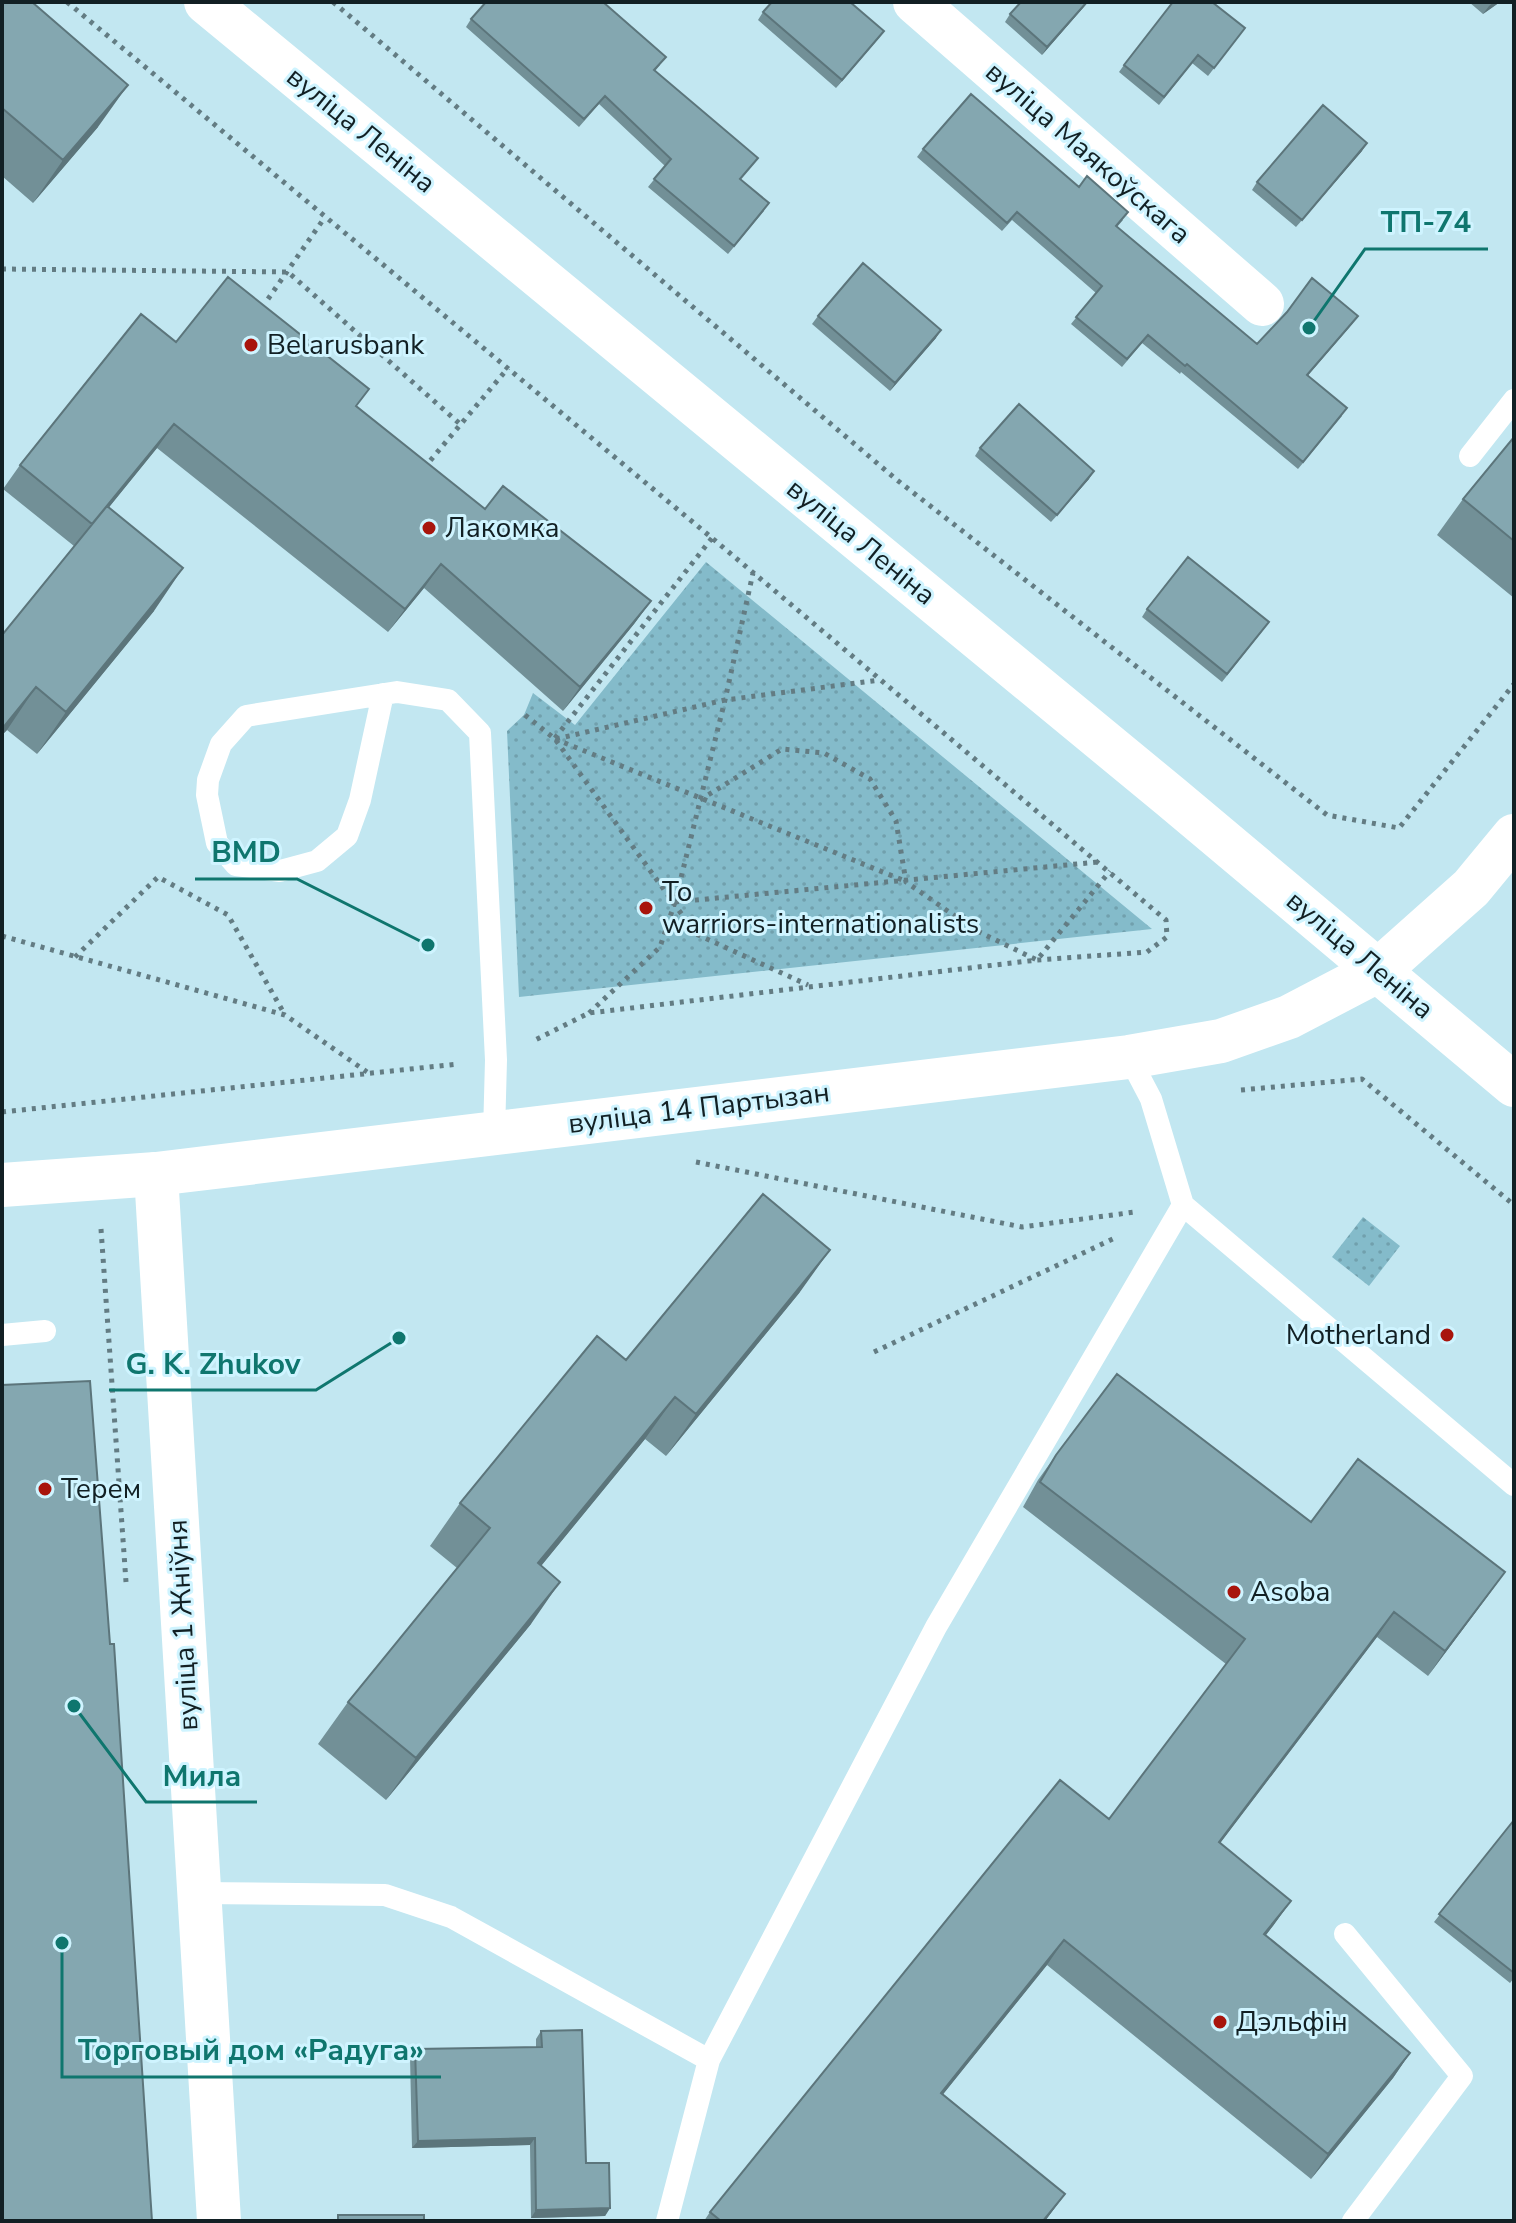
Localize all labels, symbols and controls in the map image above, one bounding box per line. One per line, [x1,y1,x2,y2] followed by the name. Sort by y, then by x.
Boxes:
[977,53,1199,253] street label: вуліца Маякоўскага
[278,58,444,202] street label: вуліца Леніна
[1365,195,1488,249] callout: ТП-74
[1381,202,1471,243] text: ТП-74
[267,326,425,364] place label: Belarusbank
[242,336,260,354] marker: Belarusbank
[778,470,944,614] street label: вуліца Леніна
[445,509,560,547] place label: Лакомка
[420,519,438,537] marker: Лакомка
[195,825,297,879] callout: BMD
[211,832,281,873] text: BMD
[662,873,979,943] place label: To warriors-internationalists
[1278,882,1442,1028] street label: вуліца Леніна
[637,899,655,917] marker: To warriors-internationalists
[566,1073,832,1143] street label: вуліца 14 Партызан
[1286,1316,1431,1354] place label: Motherland
[1438,1326,1456,1344] marker: Motherland
[109,1336,316,1390] callout: G. K. Zhukov
[125,1344,301,1385] text: G. K. Zhukov
[61,1470,141,1508] place label: Терем
[36,1480,54,1498] marker: Терем
[158,1518,208,1732] street label: вуліца 1 Жніўня
[1250,1573,1330,1611] place label: Asoba
[1225,1583,1243,1601] marker: Asoba
[146,1748,257,1802] callout: Мила
[163,1756,241,1797] text: Мила
[1236,2003,1348,2041] place label: Дэльфін
[1211,2013,1229,2031] marker: Дэльфін
[62,2023,441,2077] callout: Торговый дом «Радуга»
[78,2030,424,2071] text: Торговый дом «Радуга»

